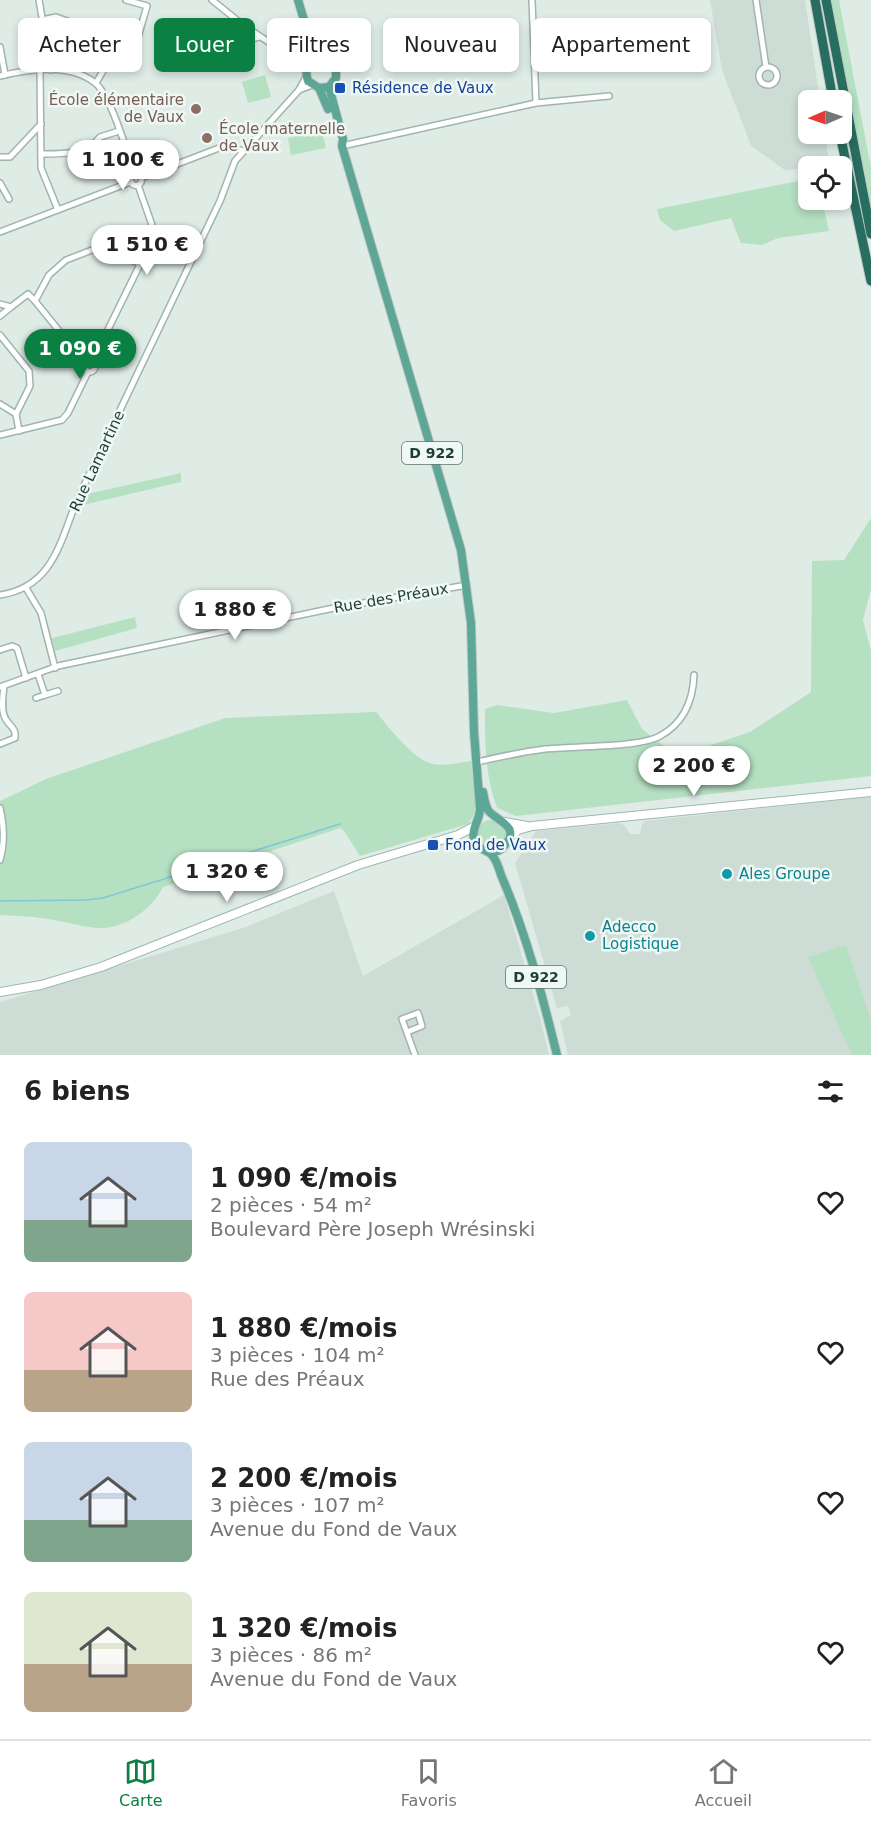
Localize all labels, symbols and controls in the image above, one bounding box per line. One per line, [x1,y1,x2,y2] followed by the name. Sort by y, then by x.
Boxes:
[18,18,142,72] chip: Acheter
[154,18,255,72] chip: Louer
[267,18,371,72] chip: Filtres
[383,18,519,72] chip: Nouveau
[531,18,711,72] chip: Appartement
[352,79,494,97] place label: Résidence de Vaux
[333,81,347,95] marker: Résidence de Vaux
[49,90,184,126] place label: École élémentaire de Vaux
[798,90,852,144] north arrow
[798,90,852,210] map controls
[189,102,203,116] marker: École élémentaire de Vaux
[219,119,345,155] place label: École maternelle de Vaux
[200,131,214,145] marker: École maternelle de Vaux
[68,140,178,191] pin: 1 100 €
[81,147,165,171] text: 1 100 €
[798,156,852,210] button: locate
[92,225,202,276] pin: 1 510 €
[105,232,189,256] text: 1 510 €
[25,329,135,380] pin: 1 090 €
[38,336,122,360] text: 1 090 €
[66,408,128,514] street label: Rue Lamartine
[402,442,462,464] road number: D 922
[332,579,450,617] street label: Rue des Préaux
[180,590,290,641] pin: 1 880 €
[193,597,277,621] text: 1 880 €
[639,746,749,797] pin: 2 200 €
[652,753,736,777] text: 2 200 €
[445,836,546,854] place label: Fond de Vaux
[426,838,440,852] marker: Fond de Vaux
[172,852,282,903] pin: 1 320 €
[185,859,269,883] text: 1 320 €
[739,865,830,883] place label: Ales Groupe
[720,867,734,881] marker: Ales Groupe
[602,918,679,953] place label: Adecco Logistique
[583,929,597,943] marker: Adecco Logistique
[506,966,566,988] road number: D 922
[814,1075,847,1108] icon: filters
[24,1076,130,1106] text: 6 biens
[210,1163,397,1193] text: 1 090 €/mois
[72,1166,144,1238] icon: home
[814,1186,847,1219] icon: heart
[210,1193,372,1217] text: 2 pièces · 54 m²
[210,1217,535,1241] text: Boulevard Père Joseph Wrésinski
[210,1313,397,1343] text: 1 880 €/mois
[72,1316,144,1388] icon: home
[814,1336,847,1369] icon: heart
[210,1343,384,1367] text: 3 pièces · 104 m²
[210,1367,365,1391] text: Rue des Préaux
[210,1463,397,1493] text: 2 200 €/mois
[72,1466,144,1538] icon: home
[814,1486,847,1519] icon: heart
[210,1493,384,1517] text: 3 pièces · 107 m²
[210,1517,457,1541] text: Avenue du Fond de Vaux
[210,1613,397,1643] text: 1 320 €/mois
[72,1616,144,1688] icon: home
[814,1636,847,1669] icon: heart
[210,1643,372,1667] text: 3 pièces · 86 m²
[210,1667,457,1691] text: Avenue du Fond de Vaux
[119,1755,163,1810] tab: Carte
[401,1755,457,1810] tab: Favoris
[695,1755,752,1810] tab: Accueil

